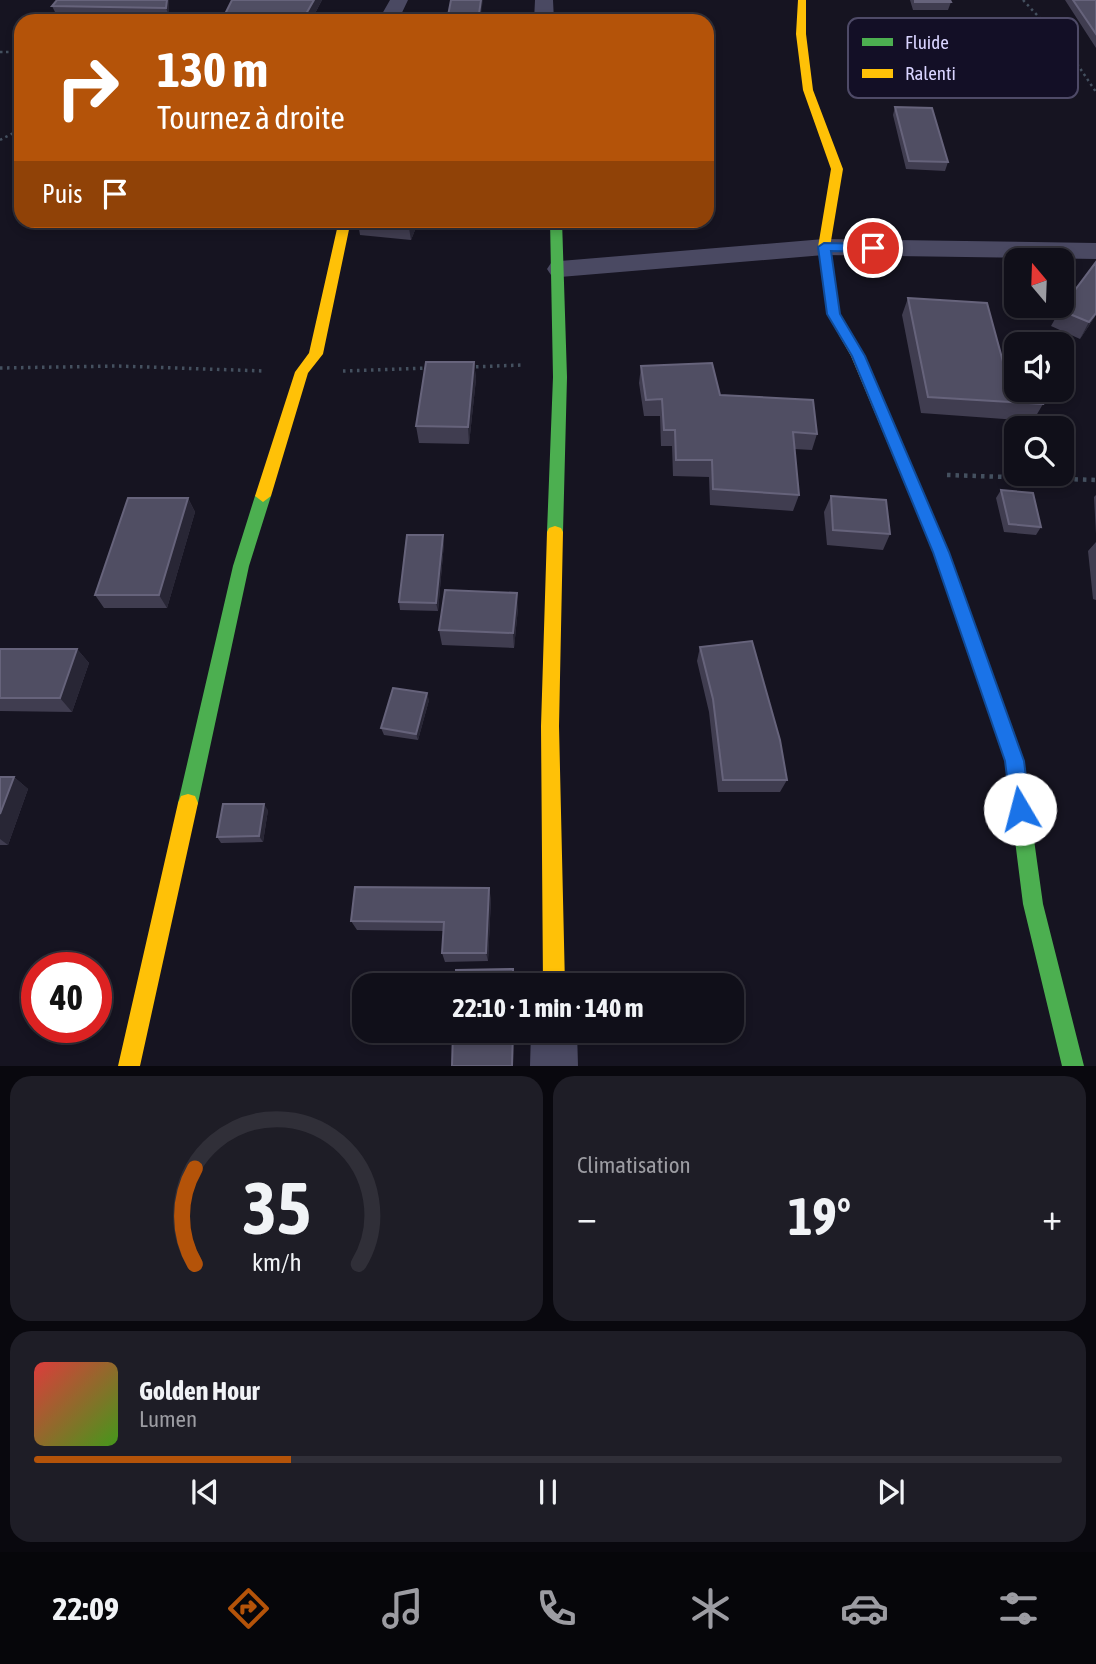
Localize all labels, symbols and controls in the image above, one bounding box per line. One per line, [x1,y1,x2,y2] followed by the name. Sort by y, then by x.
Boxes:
[848,18,1078,98] legend
[905,31,949,53] text: Fluide
[157,41,268,97] text: 130 m
[42,42,133,133] icon: right
[905,62,956,84] text: Ralenti
[157,99,345,136] text: Tournez à droite
[96,175,134,213] icon: arrive
[42,179,82,209] text: Puis
[843,218,903,278] pin
[854,229,892,267] icon: arrive
[1004,248,1074,318] north arrow
[1004,248,1074,486] map controls
[1004,332,1074,402] button: sound
[1004,416,1074,486] button: search
[983,772,1057,846] position arrow
[21,952,112,1043] speed limit sign: 40
[453,993,643,1023] text: 22:10 · 1 min · 140 m
[577,1152,691,1178] text: Climatisation
[242,1167,311,1250] text: 35
[788,1186,851,1246] text: 19°
[577,1195,597,1238] text: −
[1042,1195,1062,1238] text: +
[252,1248,301,1276] text: km/h
[139,1376,259,1406] text: Golden Hour
[139,1406,197,1432] text: Lumen
[186,1473,224,1511] icon: previous
[529,1473,567,1511] icon: pause
[872,1473,910,1511] icon: next
[224,1584,273,1633] icon: directions
[378,1584,427,1633] icon: music
[532,1584,581,1633] icon: phone
[686,1584,735,1633] icon: climate
[840,1584,889,1633] icon: car
[994,1584,1043,1633] icon: filters
[53,1590,119,1627] text: 22:09

